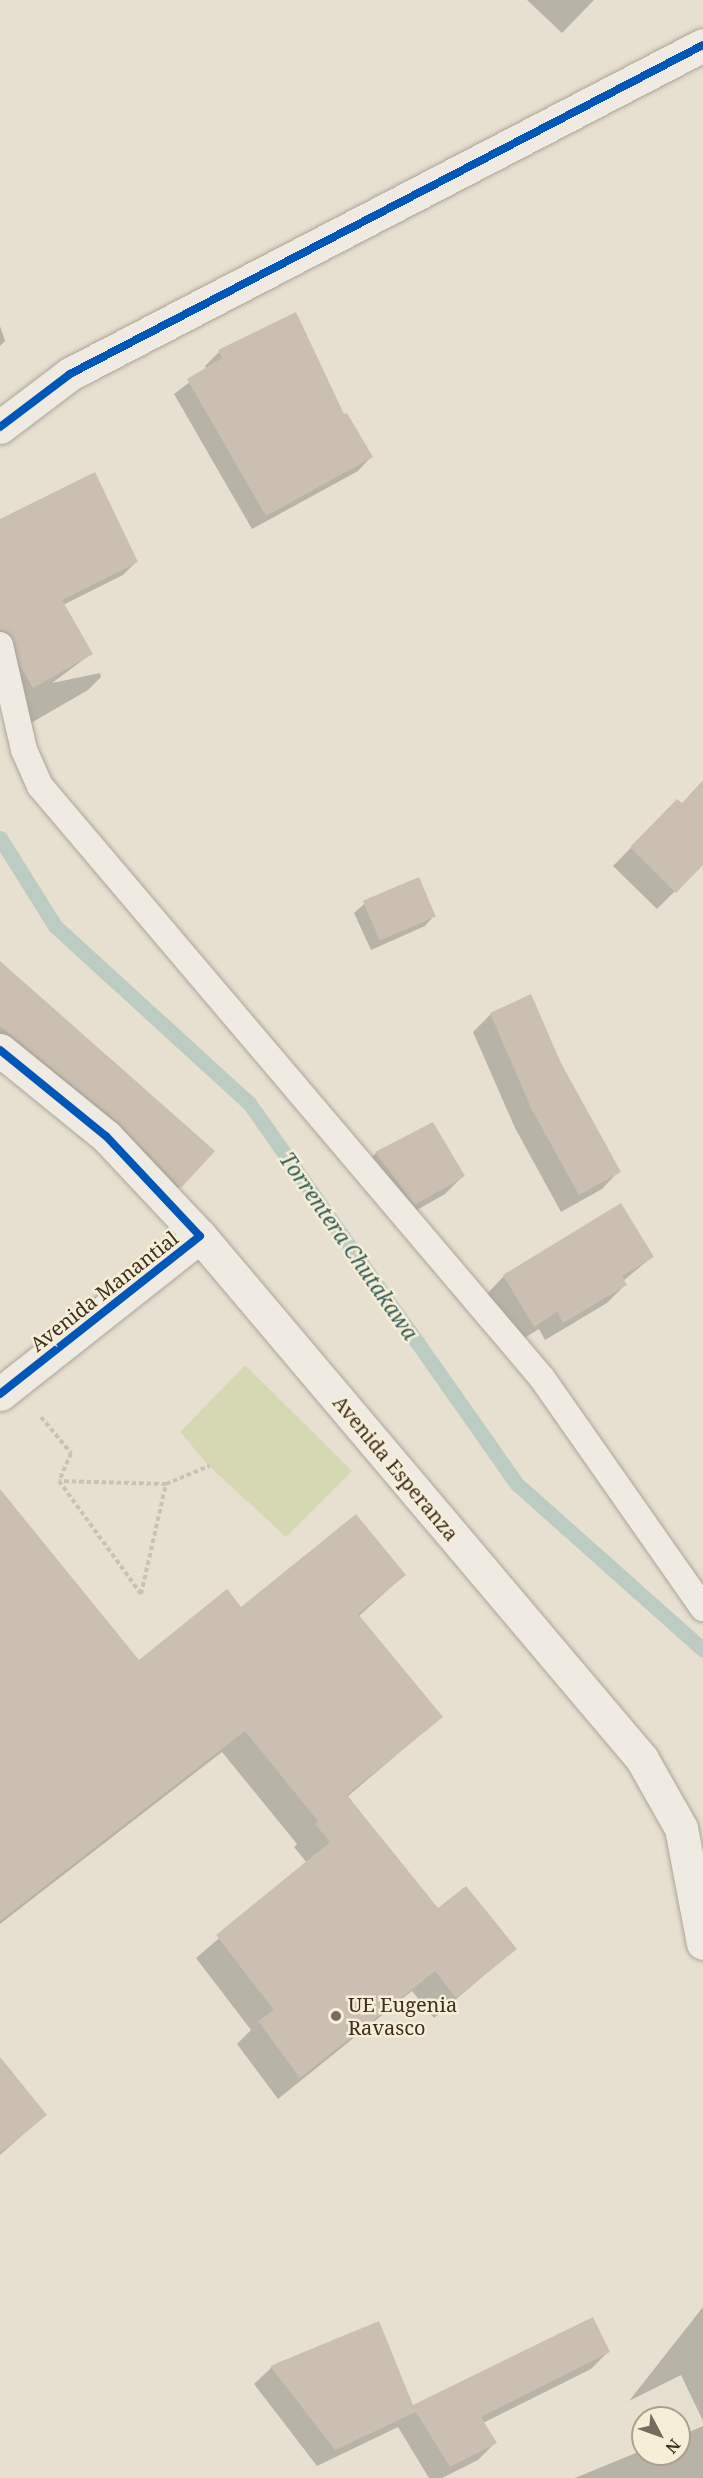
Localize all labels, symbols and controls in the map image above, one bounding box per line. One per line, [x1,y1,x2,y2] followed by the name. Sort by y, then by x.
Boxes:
[275,1147,423,1345] water label: Torrentera Chutakawa
[25,1226,183,1356] street label: Avenida Manantial
[328,1390,464,1546] street label: Avenida Esperanza
[348,1992,457,2039] place label: UE Eugenia Ravasco
[329,2009,343,2023] marker: UE Eugenia Ravasco
[631,2406,691,2466] north arrow
[661,2435,686,2458] text: N

